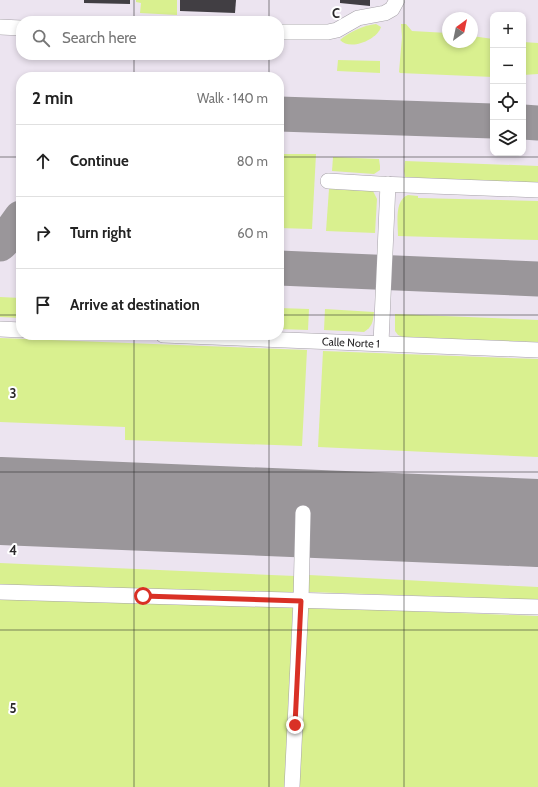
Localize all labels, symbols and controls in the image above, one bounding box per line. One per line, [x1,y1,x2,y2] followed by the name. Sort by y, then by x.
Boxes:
[332,5,340,21] text: C
[442,12,478,48] north arrow
[490,12,526,156] map controls
[490,12,526,48] button: +
[16,16,284,60] search box
[30,27,52,49] icon: search
[62,29,137,47] text: Search here
[490,48,526,84] button: −
[490,84,526,120] button: locate
[32,88,73,108] text: 2 min
[197,90,268,106] text: Walk · 140 m
[490,120,526,156] button: layers
[32,150,54,172] icon: ahead
[70,152,129,170] text: Continue
[237,153,268,169] text: 80 m
[32,222,54,244] icon: right
[70,224,131,242] text: Turn right
[237,225,268,241] text: 60 m
[32,294,54,316] icon: arrive
[70,296,200,314] text: Arrive at destination
[322,334,380,351] street label: Calle Norte 1
[9,385,17,401] text: 3
[9,542,17,558] text: 4
[134,587,152,605] route start
[10,700,17,716] text: 5
[286,716,304,734] route end

